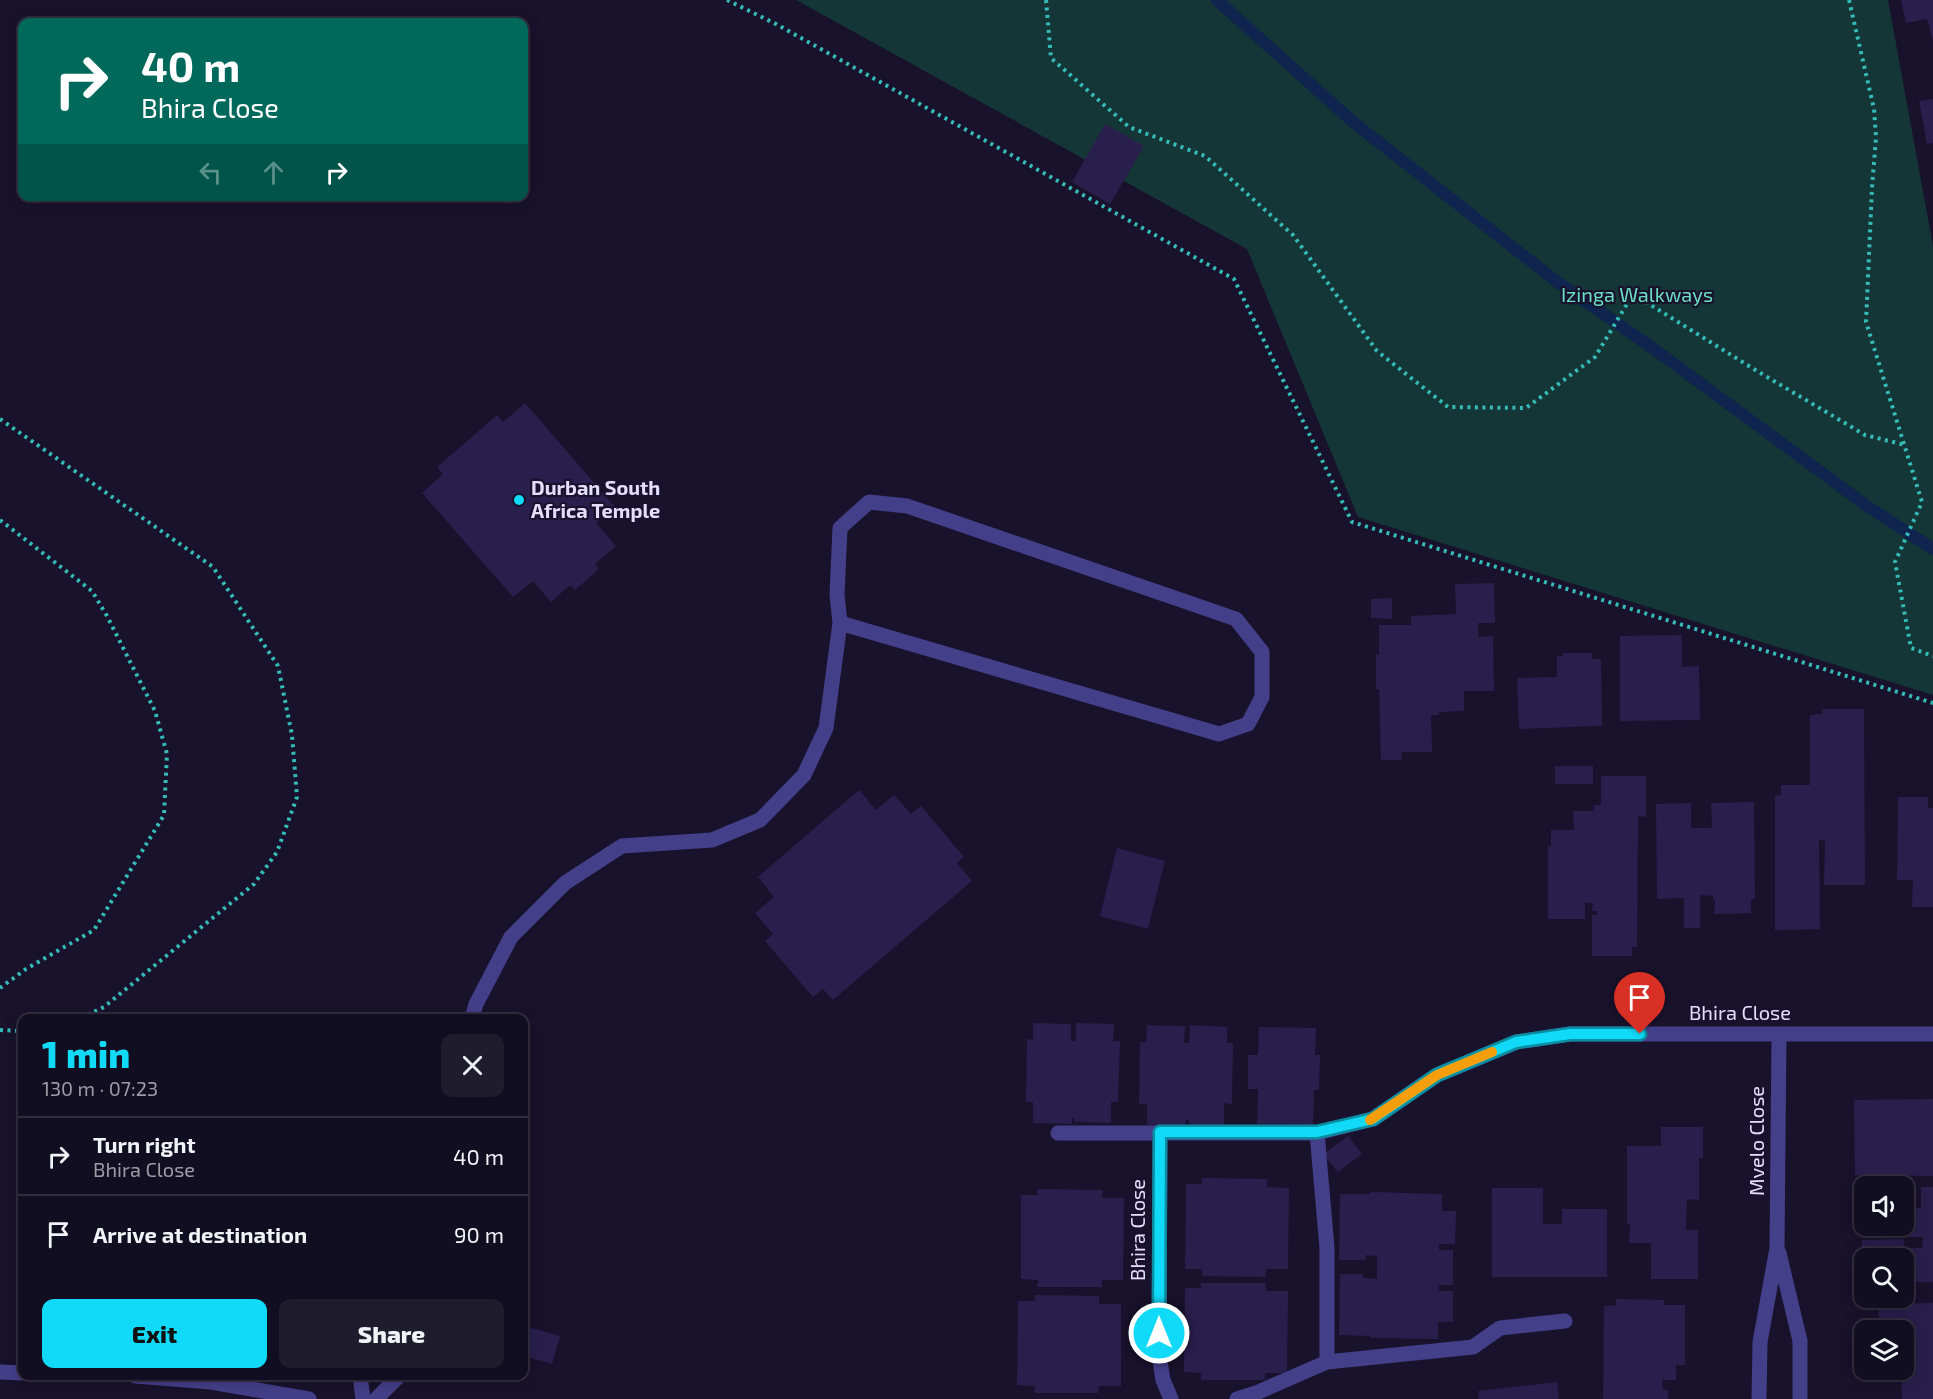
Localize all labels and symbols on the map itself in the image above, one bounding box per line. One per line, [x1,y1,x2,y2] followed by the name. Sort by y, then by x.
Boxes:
[1561,282,1713,306] park label: Izinga Walkways
[531,475,660,522] place label: Durban South Africa Temple
[512,493,526,507] marker: Durban South Africa Temple
[1614,972,1665,1034] pin
[1689,1000,1791,1024] street label: Bhira Close
[1744,1086,1768,1196] street label: Mvelo Close
[1125,1179,1149,1281] street label: Bhira Close
[1127,1301,1191,1365] position arrow

